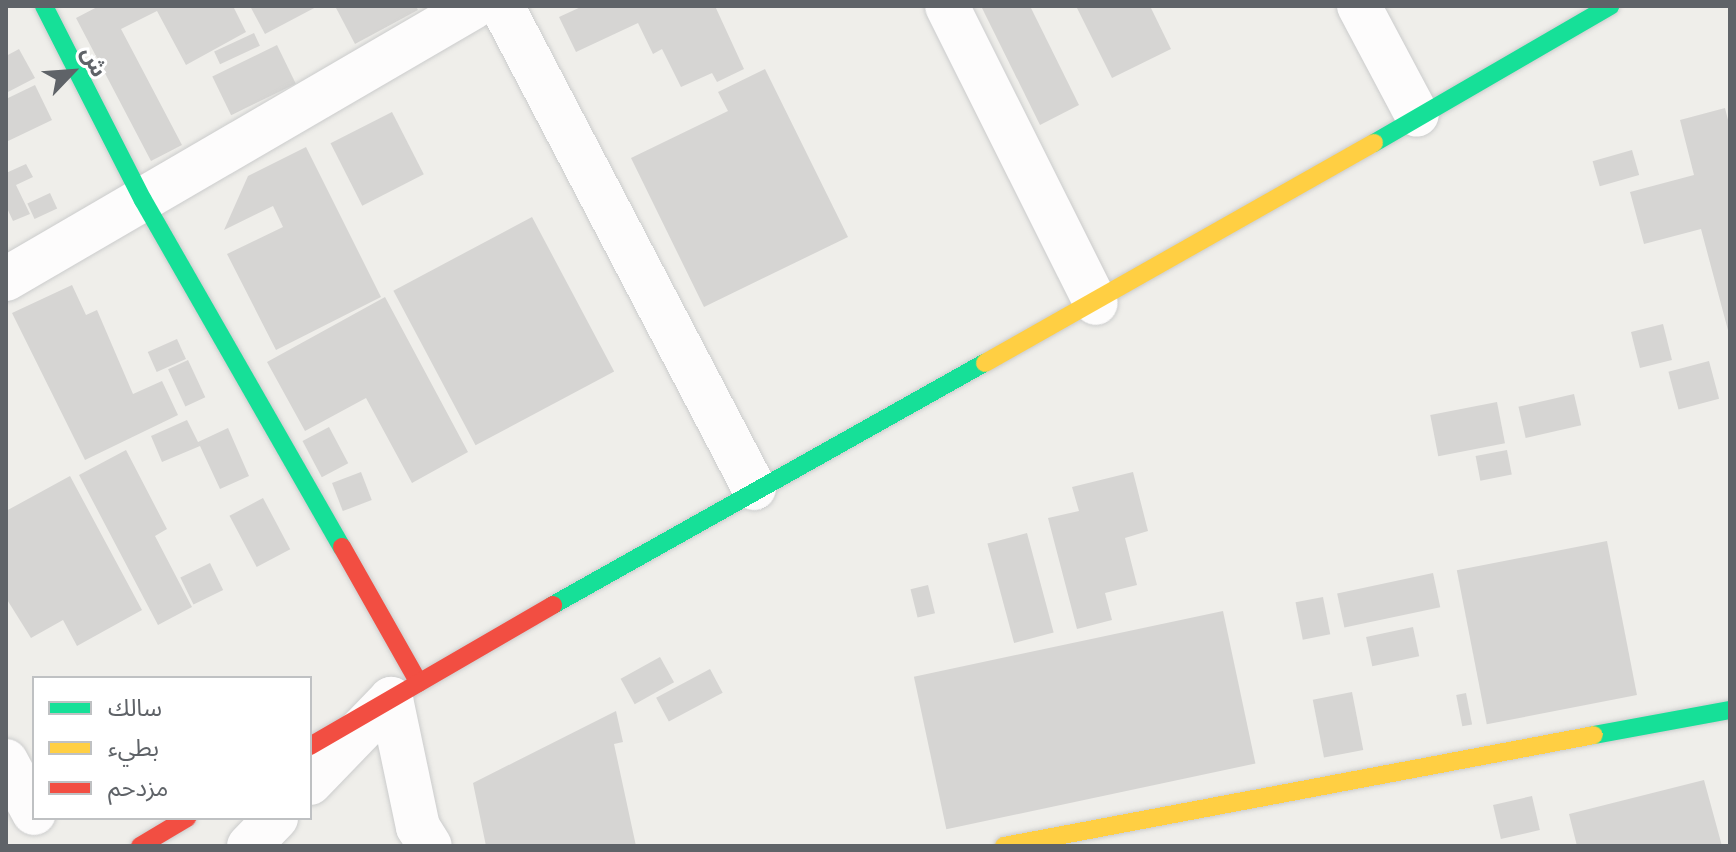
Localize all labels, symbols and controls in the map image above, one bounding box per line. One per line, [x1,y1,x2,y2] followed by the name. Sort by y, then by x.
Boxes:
[32,32,112,112] north arrow
[76,43,112,81] text: ش
[32,676,312,820] legend
[108,694,162,722] text: سالك
[108,734,159,762] text: بطيء
[108,774,168,802] text: مزدحم

